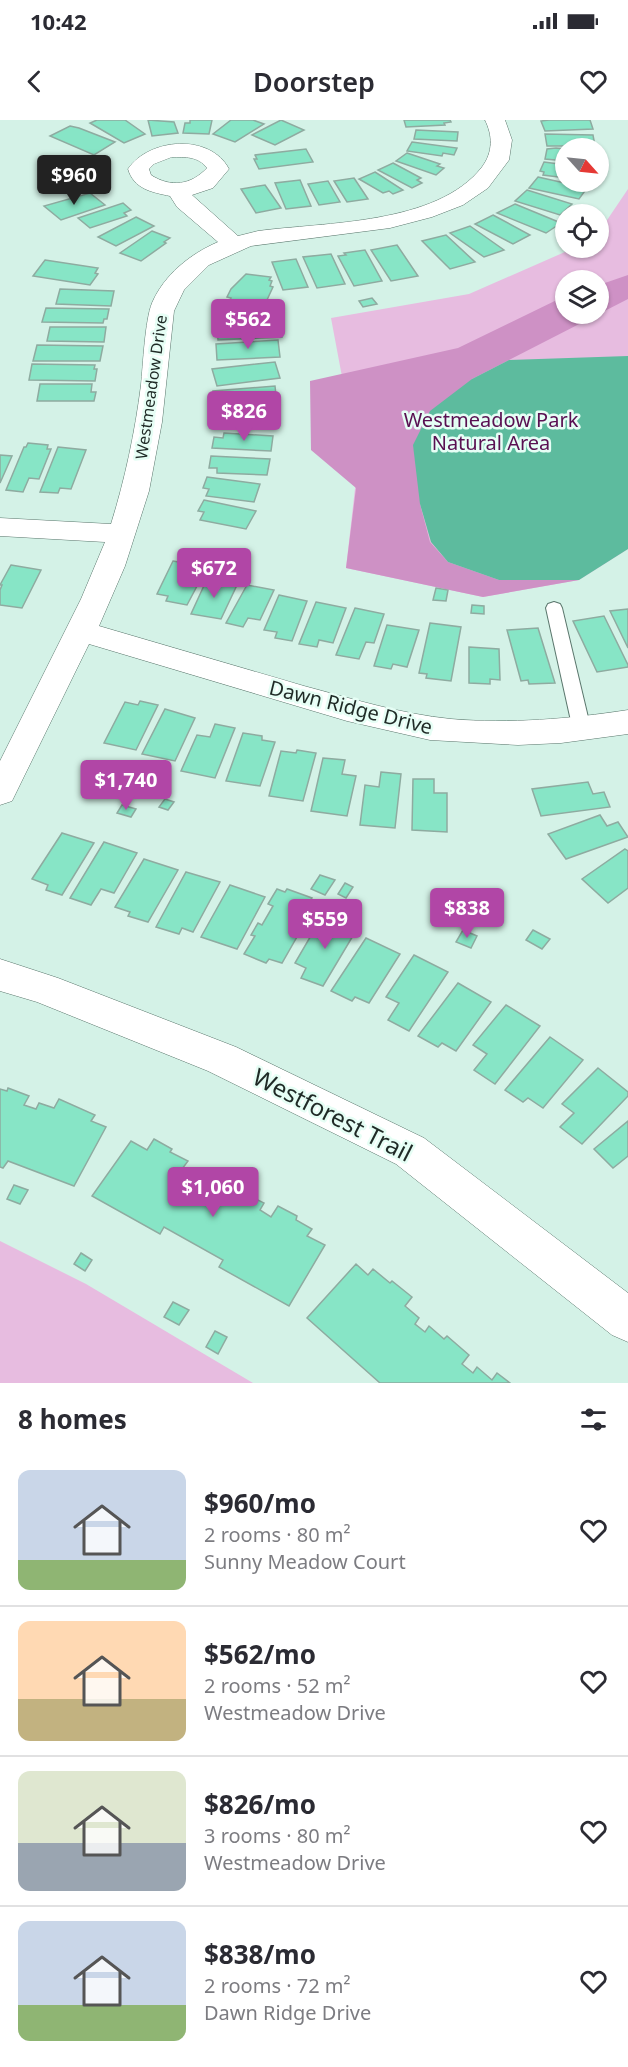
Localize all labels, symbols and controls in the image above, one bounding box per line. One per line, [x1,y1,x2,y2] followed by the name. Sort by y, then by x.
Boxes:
[30,6,87,36] text: 10:42
[253,63,375,100] text: Doorstep
[18,65,51,98] icon: back
[577,65,610,98] icon: heart
[555,138,609,192] north arrow
[555,138,609,324] map controls
[38,155,110,206] pin: $960
[51,161,97,188] text: $960
[555,204,609,258] button: locate
[555,270,609,324] button: layers
[212,299,284,350] pin: $562
[225,305,271,332] text: $562
[130,313,172,461] street label: Westmeadow Drive
[208,391,280,442] pin: $826
[221,397,267,424] text: $826
[404,406,579,456] park label: Westmeadow Park Natural Area
[178,548,250,599] pin: $672
[191,554,237,581] text: $672
[267,674,435,740] street label: Dawn Ridge Drive
[77,760,175,811] pin: $1,740
[95,766,157,793] text: $1,740
[431,888,503,939] pin: $838
[444,894,490,921] text: $838
[289,899,361,950] pin: $559
[302,905,348,932] text: $559
[247,1060,419,1168] street label: Westforest Trail
[164,1167,262,1218] pin: $1,060
[182,1173,244,1200] text: $1,060
[18,1401,127,1437] text: 8 homes
[577,1403,610,1436] icon: filters
[204,1485,316,1521] text: $960/mo
[66,1494,138,1566] icon: home
[577,1514,610,1547] icon: heart
[204,1521,351,1548] text: 2 rooms · 80 m²
[204,1548,406,1575] text: Sunny Meadow Court
[204,1636,316,1672] text: $562/mo
[66,1645,138,1717] icon: home
[577,1665,610,1698] icon: heart
[204,1672,351,1699] text: 2 rooms · 52 m²
[204,1699,386,1726] text: Westmeadow Drive
[204,1786,316,1822] text: $826/mo
[66,1795,138,1867] icon: home
[577,1815,610,1848] icon: heart
[204,1822,351,1849] text: 3 rooms · 80 m²
[204,1849,386,1876] text: Westmeadow Drive
[204,1936,316,1972] text: $838/mo
[66,1945,138,2017] icon: home
[577,1965,610,1998] icon: heart
[204,1972,351,1999] text: 2 rooms · 72 m²
[204,1999,371,2026] text: Dawn Ridge Drive

